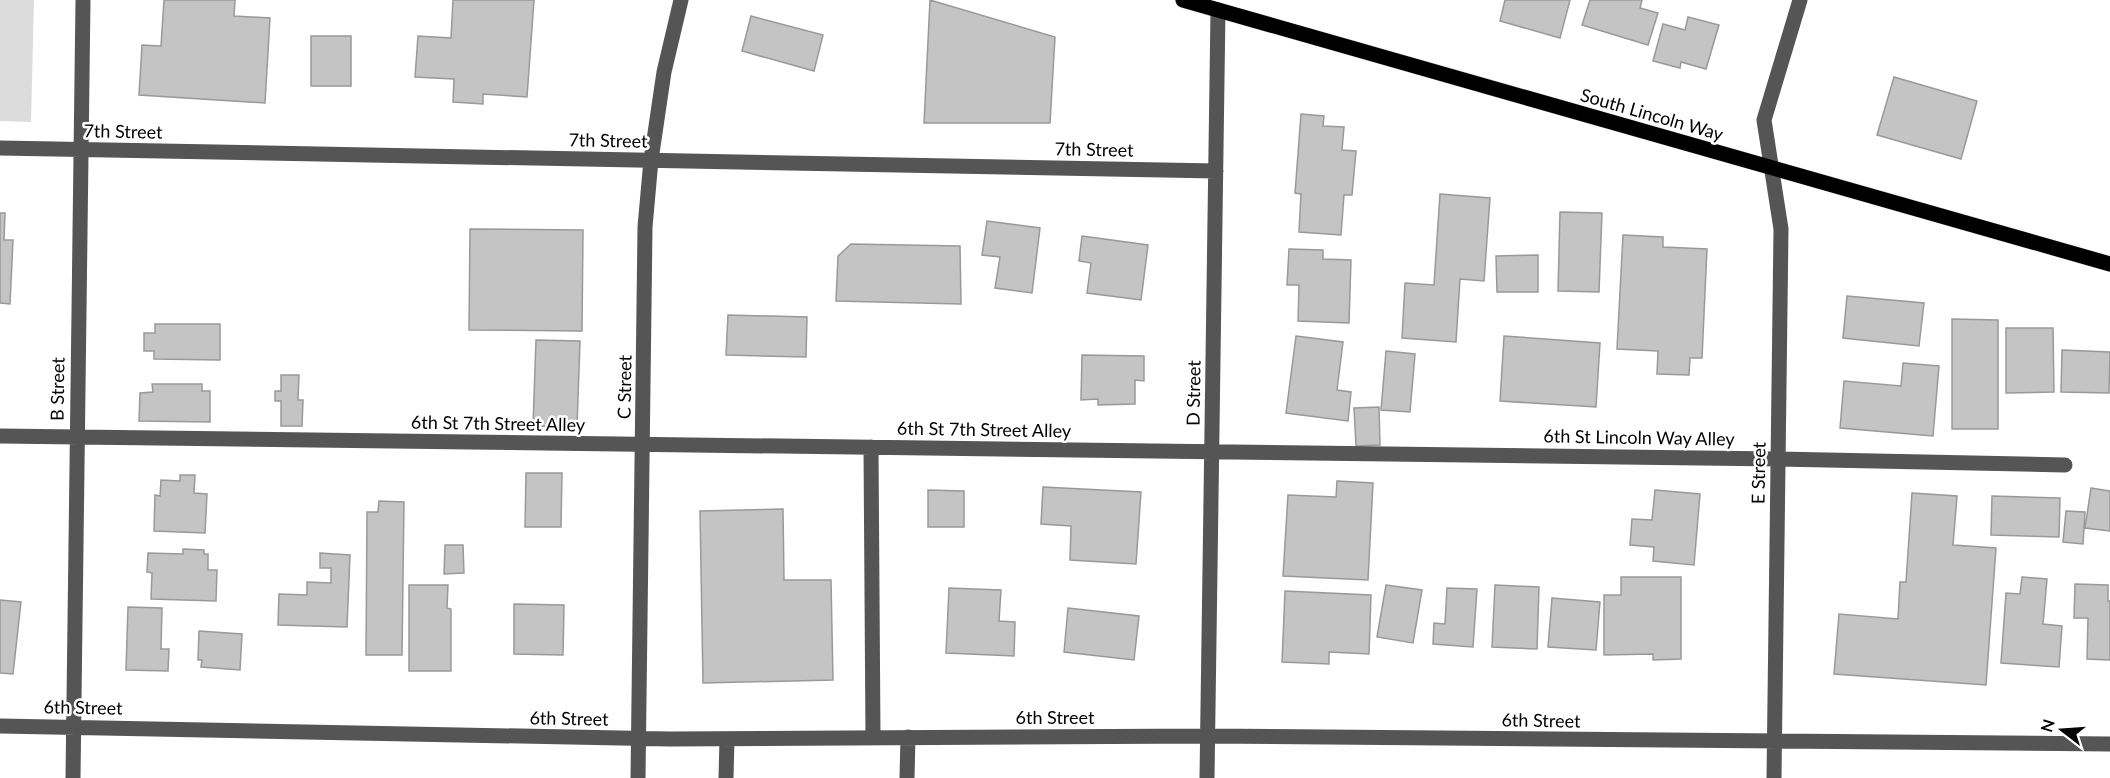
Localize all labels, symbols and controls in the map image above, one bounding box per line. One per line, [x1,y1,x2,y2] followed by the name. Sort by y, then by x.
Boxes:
[1578,83,1727,145] street label: South Lincoln Way
[83,119,163,143] street label: 7th Street
[568,128,648,152] street label: 7th Street
[1054,137,1134,161] street label: 7th Street
[612,354,636,419] street label: C Street
[45,356,69,421] street label: B Street
[1181,359,1205,426] street label: D Street
[411,410,586,436] street label: 6th St 7th Street Alley
[897,416,1072,442] street label: 6th St 7th Street Alley
[1543,424,1736,450] street label: 6th St Lincoln Way Alley
[1746,441,1770,504] street label: E Street
[43,695,123,719] street label: 6th Street
[2032,700,2092,760] north arrow
[529,706,609,730] street label: 6th Street
[1016,706,1095,728] street label: 6th Street
[1501,708,1581,732] street label: 6th Street
[2036,717,2058,734] text: N

